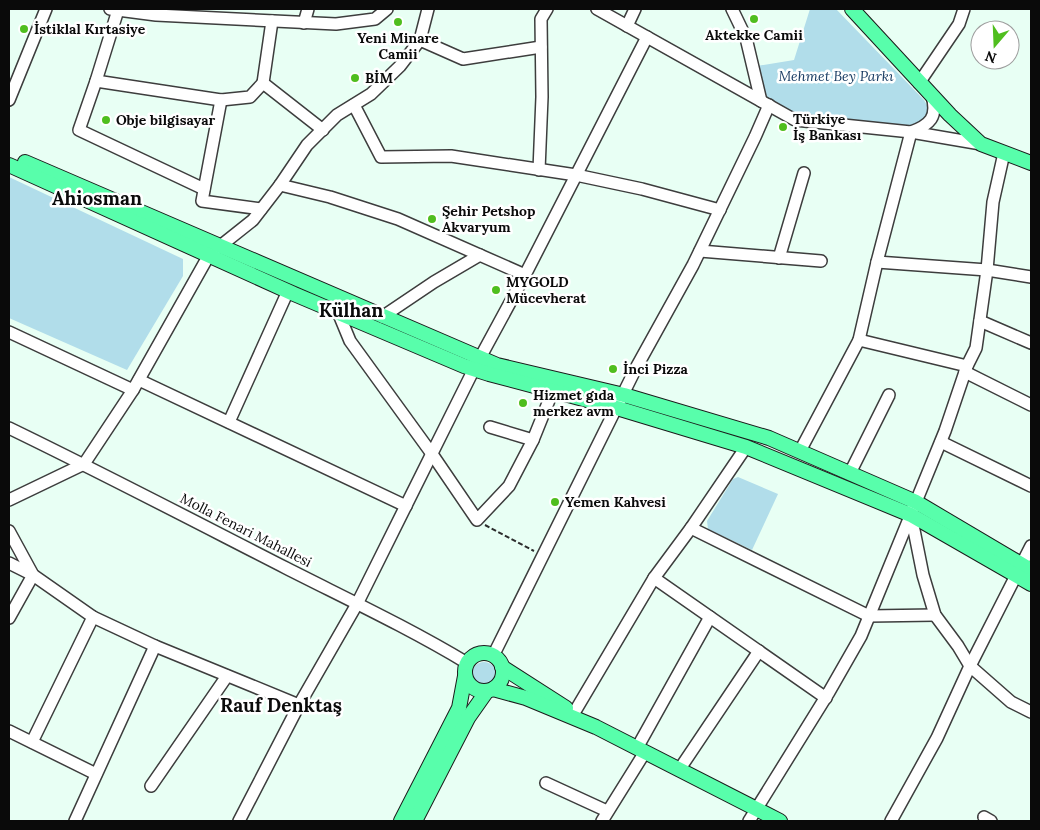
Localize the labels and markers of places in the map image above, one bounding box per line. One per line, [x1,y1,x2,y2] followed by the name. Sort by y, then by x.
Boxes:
[748,13,760,25] marker: Aktekke Camii
[392,16,404,28] marker: Yeni Minare Camii
[34,20,146,38] place label: İstiklal Kırtasiye
[18,23,30,35] marker: İstiklal Kırtasiye
[705,26,803,44] place label: Aktekke Camii
[357,29,439,63] place label: Yeni Minare Camii
[365,69,394,87] place label: BİM
[349,72,361,84] marker: BİM
[793,110,862,144] place label: Türkiye İş Bankası
[116,111,216,129] place label: Obje bilgisayar
[100,114,112,126] marker: Obje bilgisayar
[777,121,789,133] marker: Türkiye İş Bankası
[442,202,535,236] place label: Şehir Petshop Akvaryum
[426,213,438,225] marker: Şehir Petshop Akvaryum
[506,273,586,307] place label: MYGOLD Mücevherat
[490,284,502,296] marker: MYGOLD Mücevherat
[623,360,689,378] place label: İnci Pizza
[607,363,619,375] marker: İnci Pizza
[533,386,615,420] place label: Hizmet gıda merkez avm
[517,397,529,409] marker: Hizmet gıda merkez avm
[565,493,666,511] place label: Yemen Kahvesi
[549,496,561,508] marker: Yemen Kahvesi

